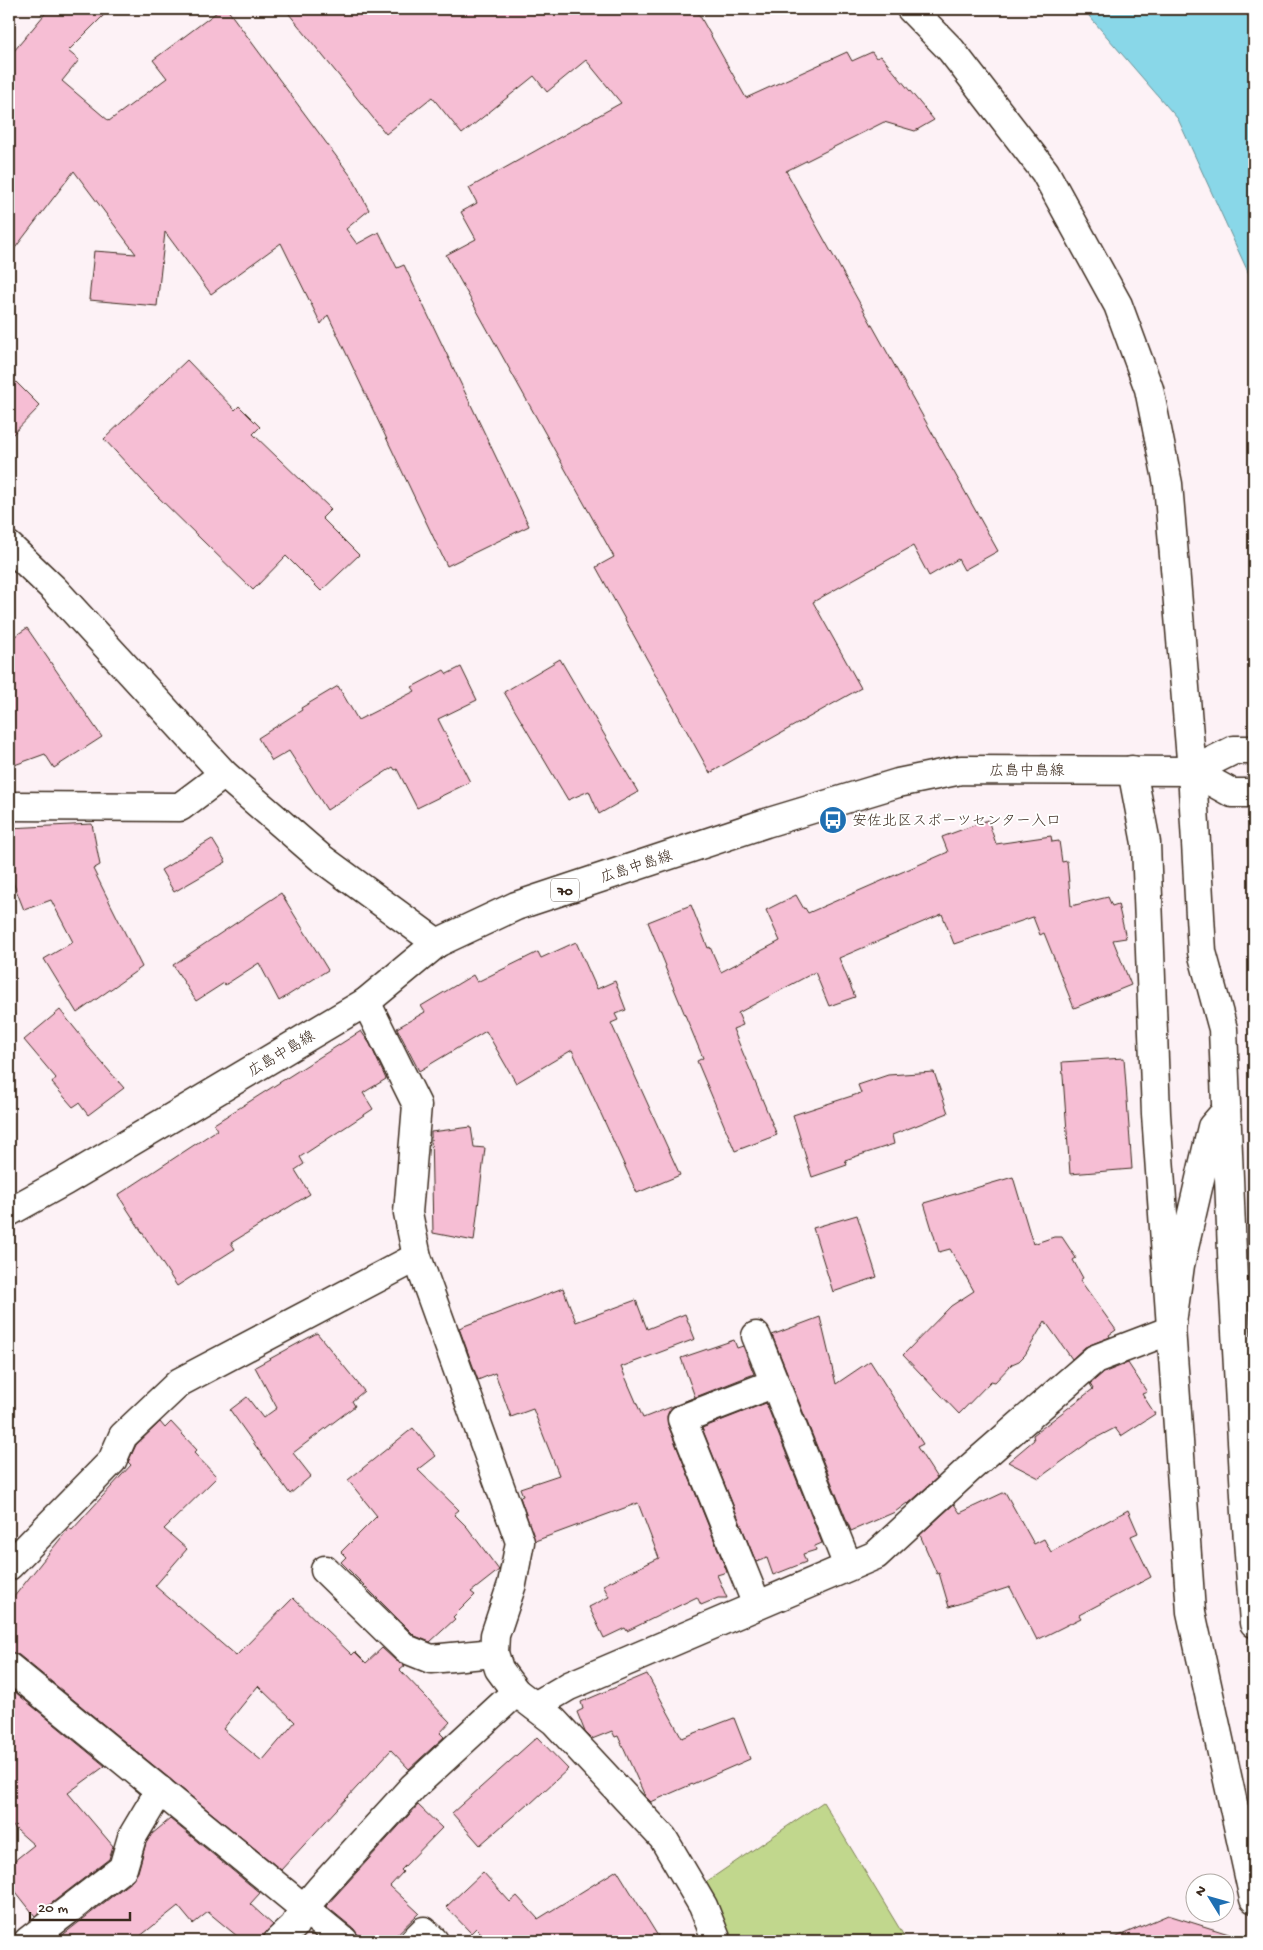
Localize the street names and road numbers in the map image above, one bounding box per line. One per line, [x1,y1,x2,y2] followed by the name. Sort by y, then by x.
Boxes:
[989,762,1065,781] street label: 広島中島線
[598,847,675,888] street label: 広島中島線
[551,878,579,902] road number: 70
[245,1027,319,1082] street label: 広島中島線

